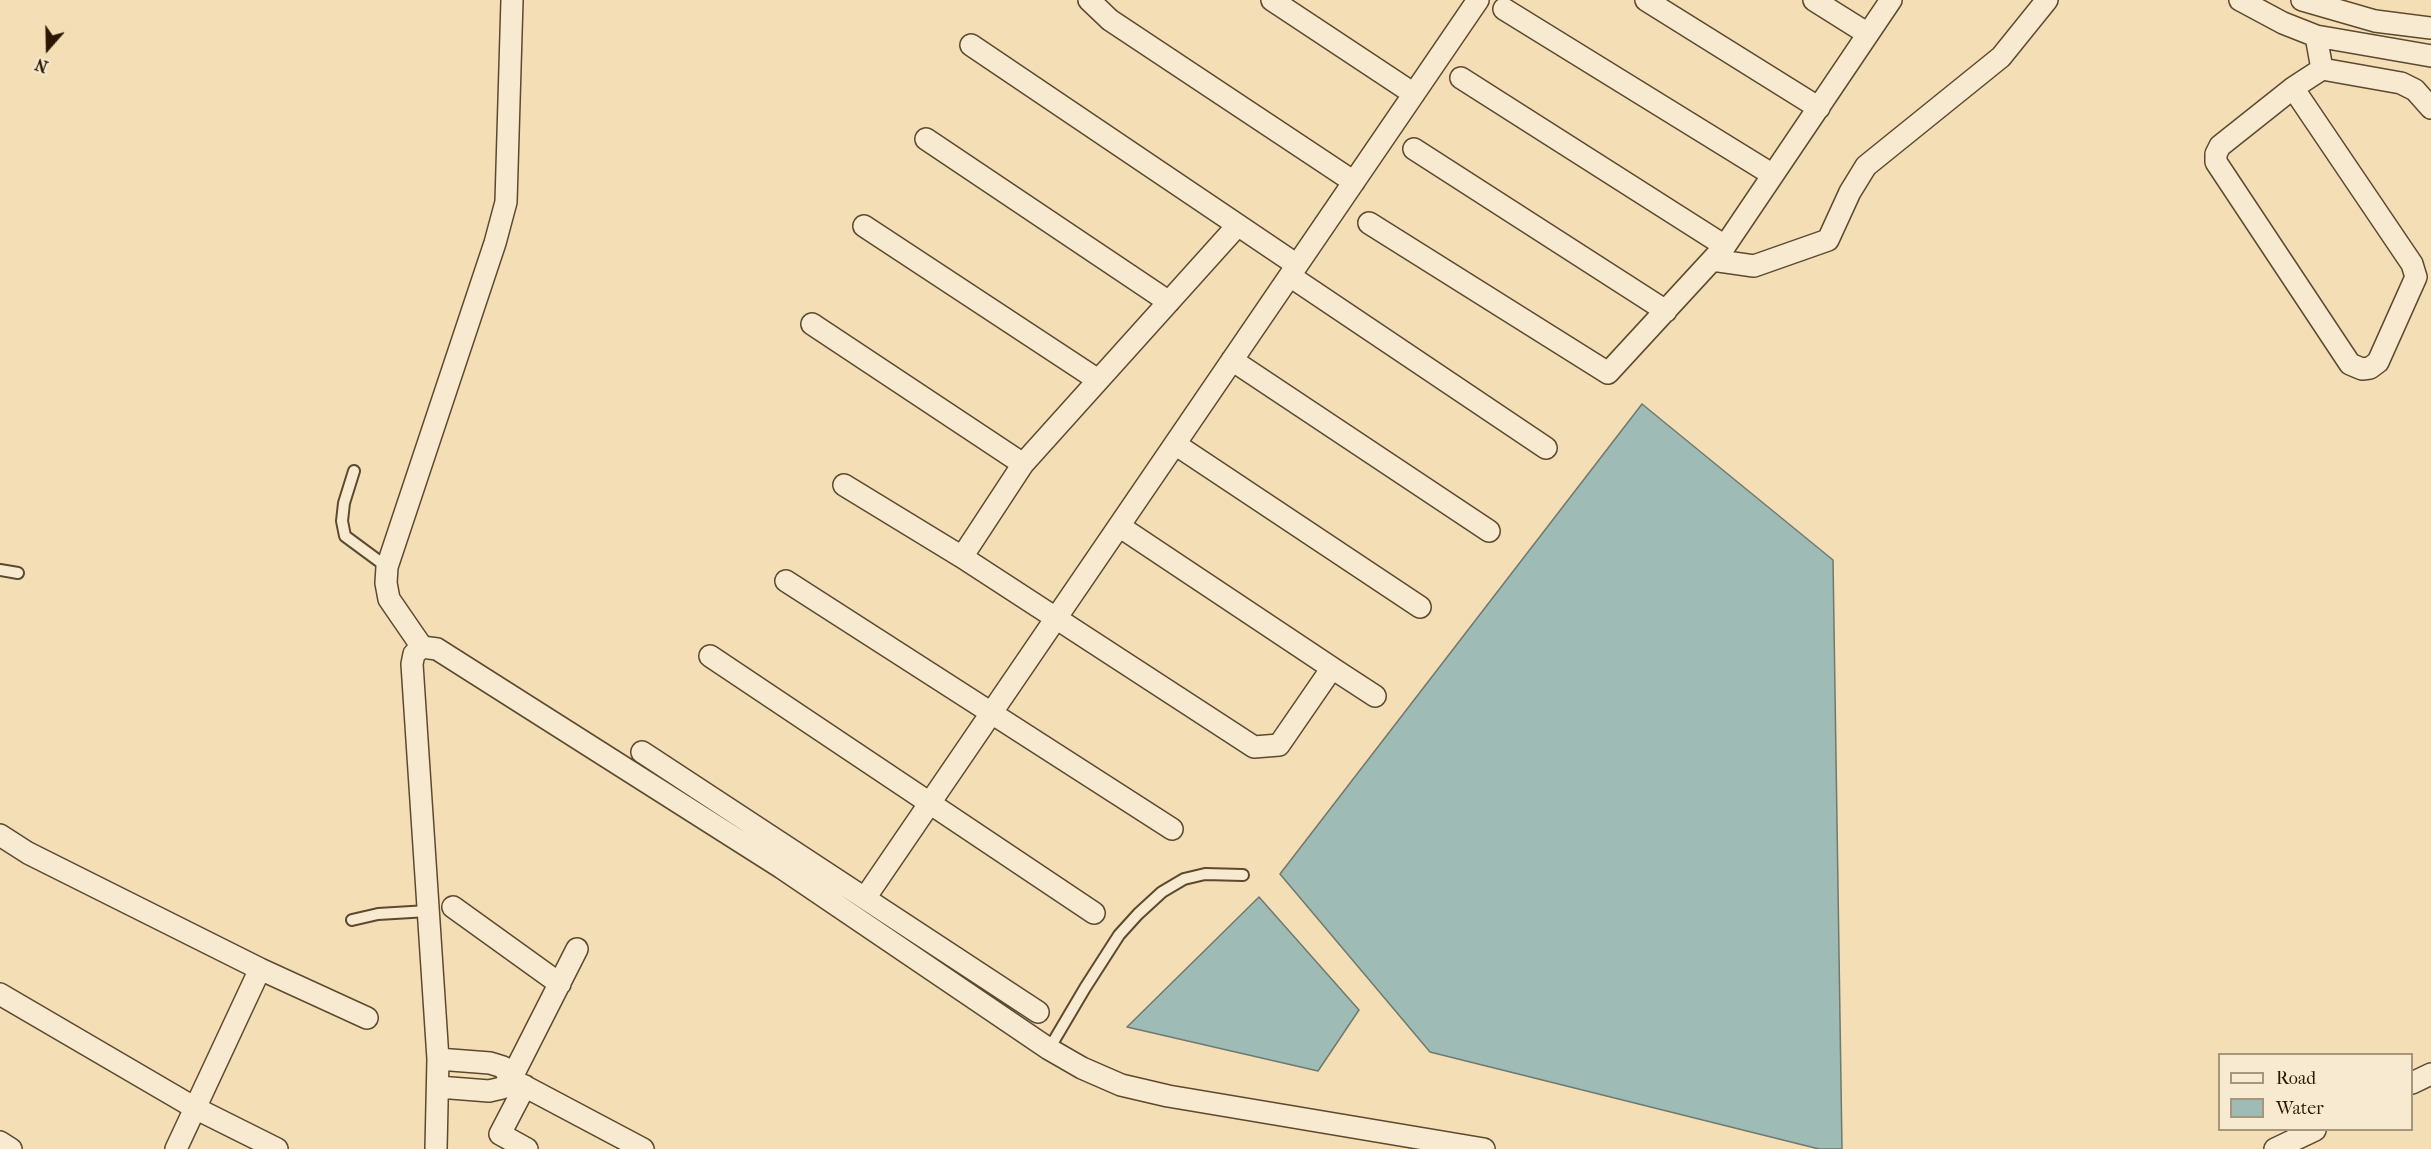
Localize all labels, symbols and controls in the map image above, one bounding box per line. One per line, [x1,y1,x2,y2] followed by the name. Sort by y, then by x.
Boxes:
[18,18,78,78] north arrow
[33,54,51,76] text: N
[2218,1053,2413,1131] legend
[2276,1068,2316,1089] text: Road
[2276,1098,2324,1119] text: Water

